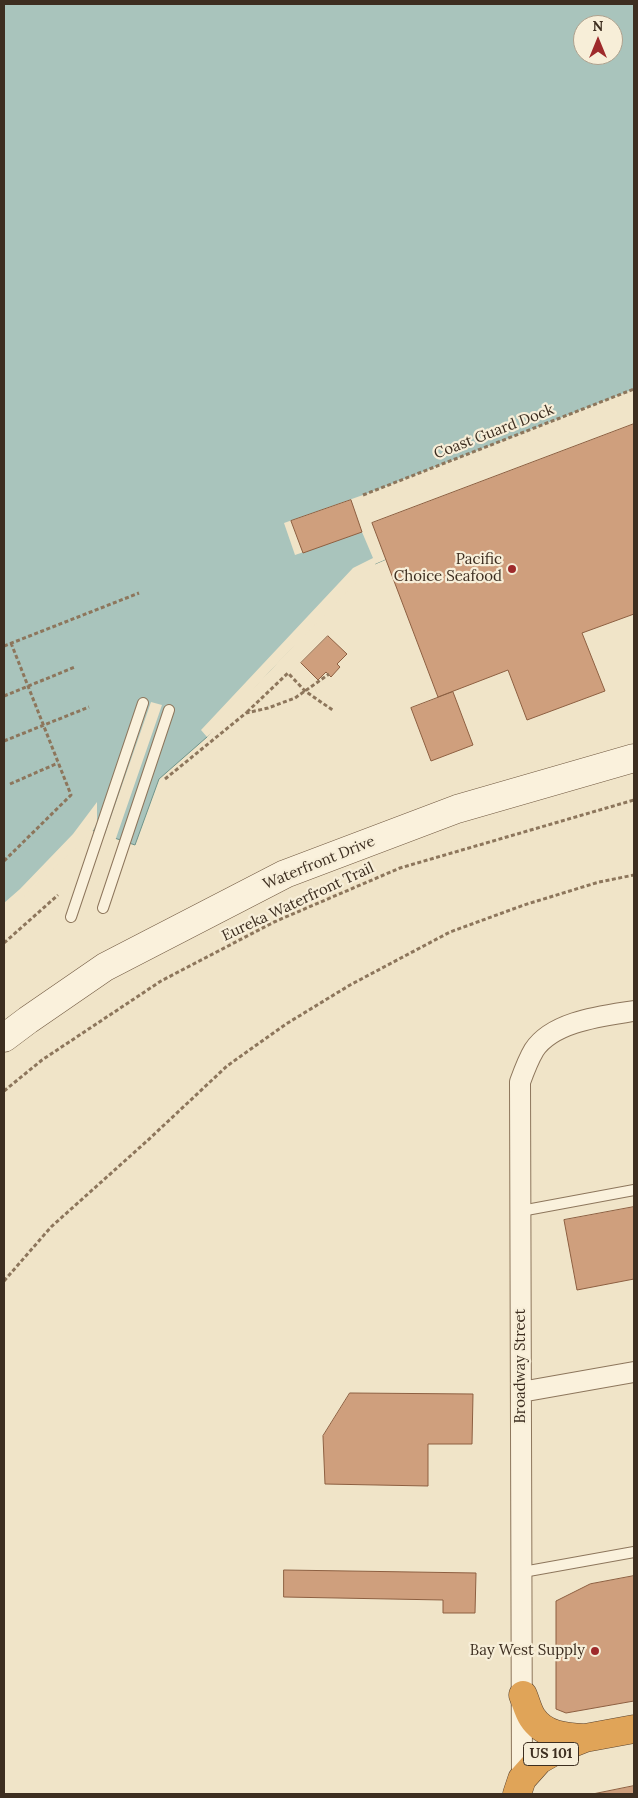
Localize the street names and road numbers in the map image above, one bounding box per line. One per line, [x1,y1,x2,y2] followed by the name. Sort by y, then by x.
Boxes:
[431,401,557,463] street label: Coast Guard Dock
[261,832,377,894] street label: Waterfront Drive
[219,859,377,945] street label: Eureka Waterfront Trail
[512,1309,530,1423] street label: Broadway Street
[524,1742,578,1766] road number: US 101

